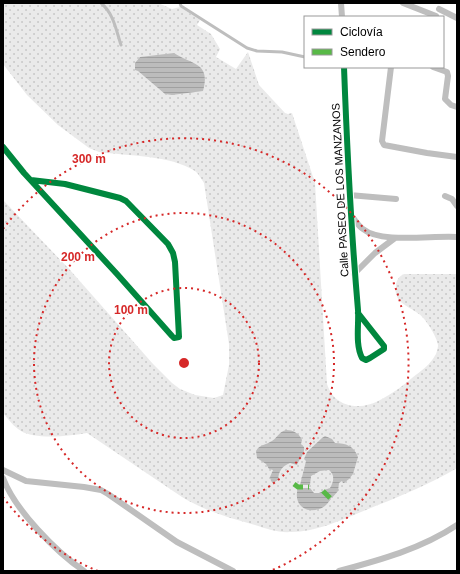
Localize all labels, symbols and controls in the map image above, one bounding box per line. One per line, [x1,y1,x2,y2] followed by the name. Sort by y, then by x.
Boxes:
[304,16,444,68] legend
[340,25,383,39] text: Ciclovía
[340,45,386,59] text: Sendero
[329,103,351,277] street label: Calle PASEO DE LOS MANZANOS
[72,152,106,166] text: 300 m
[61,250,95,264] text: 200 m
[114,303,148,317] text: 100 m
[177,356,191,370] centre of rings

